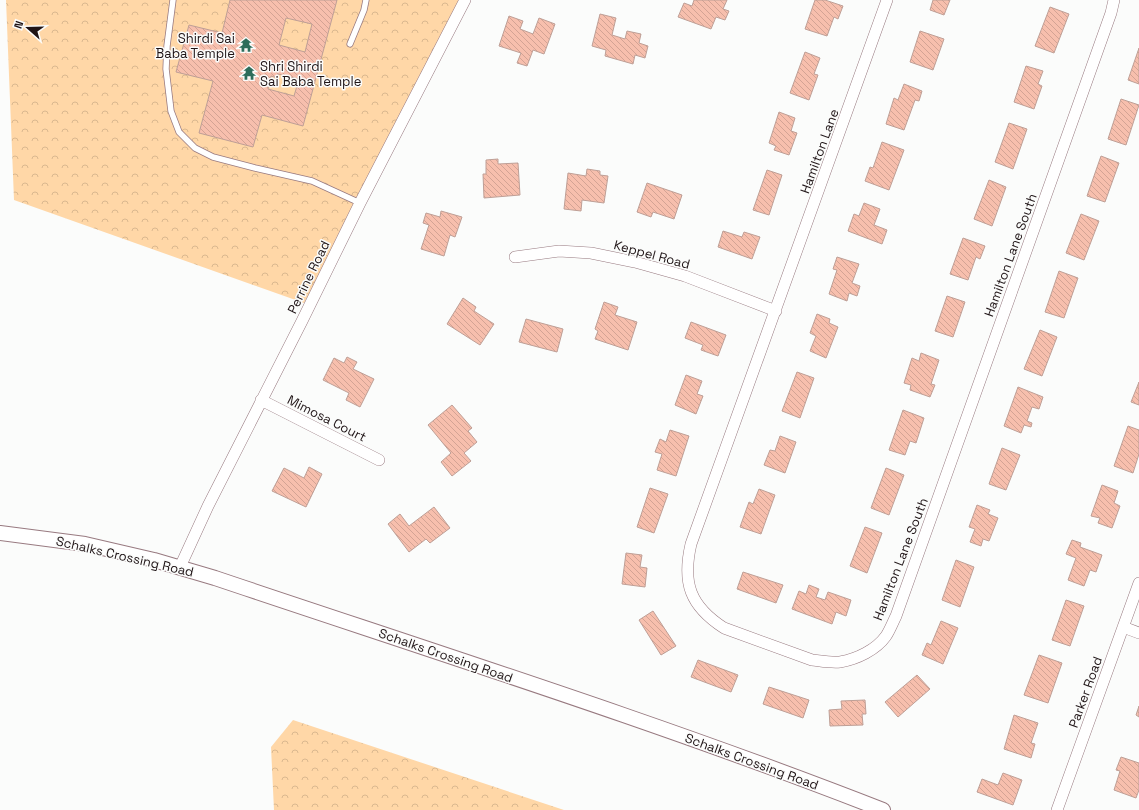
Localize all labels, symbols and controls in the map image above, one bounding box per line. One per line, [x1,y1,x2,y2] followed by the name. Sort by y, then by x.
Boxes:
[8,8,48,48] north arrow
[11,19,26,30] text: N
[156,30,235,62] place label: Shirdi Sai Baba Temple
[238,37,254,53] temple icon: Shirdi Sai Baba Temple
[260,58,361,90] place label: Shri Shirdi Sai Baba Temple
[241,65,257,81] temple icon: Shri Shirdi Sai Baba Temple
[796,106,843,196] street label: Hamilton Lane
[980,191,1041,319] street label: Hamilton Lane South
[612,236,692,273] street label: Keppel Road
[283,238,333,317] street label: Perrine Road
[284,391,369,446] street label: Mimosa Court
[869,495,932,623] street label: Hamilton Lane South
[54,532,195,581] street label: Schalks Crossing Road
[376,624,515,686] street label: Schalks Crossing Road
[1065,654,1106,730] street label: Parker Road
[683,729,821,794] street label: Schalks Crossing Road

